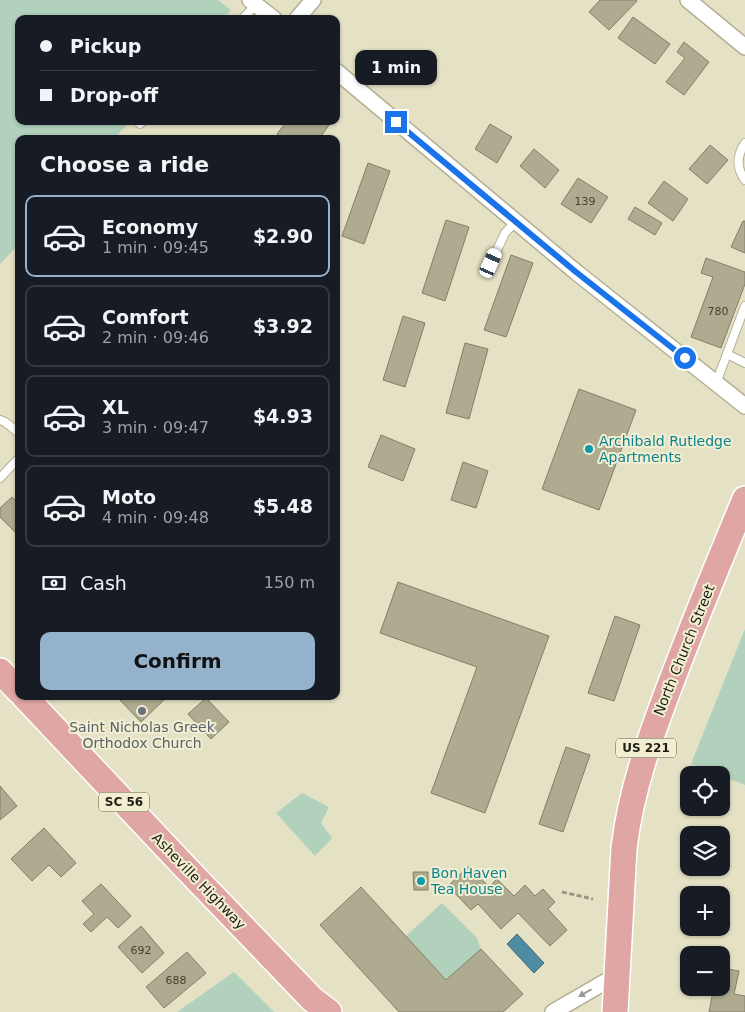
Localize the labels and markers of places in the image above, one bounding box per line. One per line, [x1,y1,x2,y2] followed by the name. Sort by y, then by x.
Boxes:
[599,433,732,465] place label: Archibald Rutledge Apartments
[583,443,595,455] marker: Archibald Rutledge Apartments
[136,705,148,717] marker: Saint Nicholas Greek Orthodox Church
[69,719,216,751] place label: Saint Nicholas Greek Orthodox Church
[430,865,507,897] place label: Bon Haven Tea House
[415,875,427,887] marker: Bon Haven Tea House

